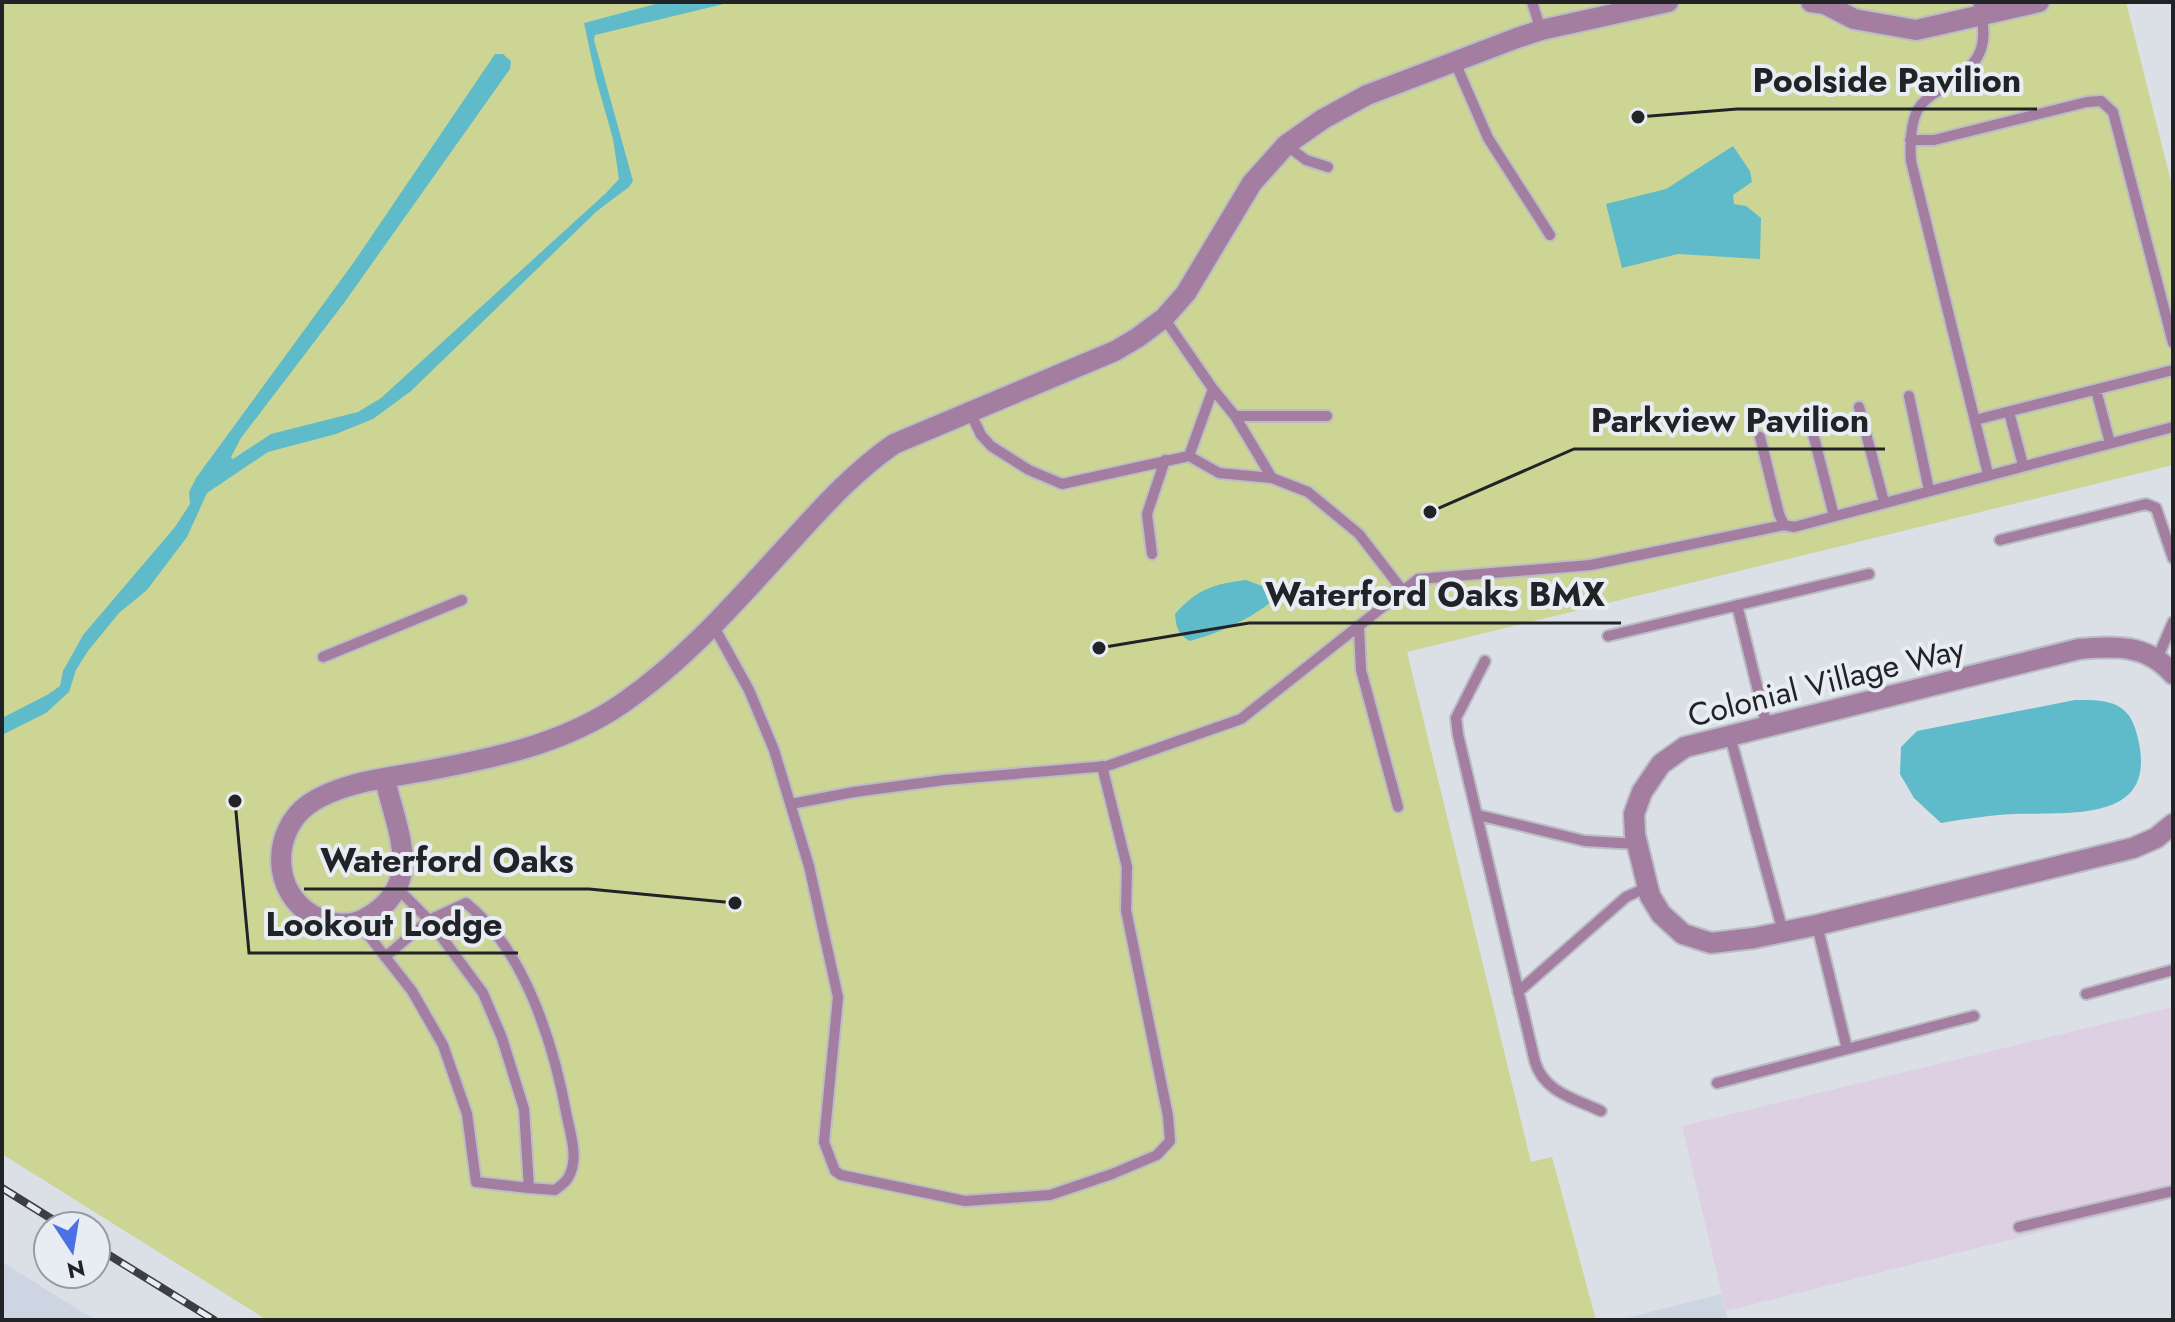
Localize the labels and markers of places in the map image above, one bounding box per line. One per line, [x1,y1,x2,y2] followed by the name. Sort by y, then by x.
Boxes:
[1737,51,2037,109] callout: Poolside Pavilion
[1574,391,1885,449] callout: Parkview Pavilion
[1249,565,1621,623] callout: Waterford Oaks BMX
[304,831,589,889] callout: Waterford Oaks
[249,895,518,953] callout: Lookout Lodge

